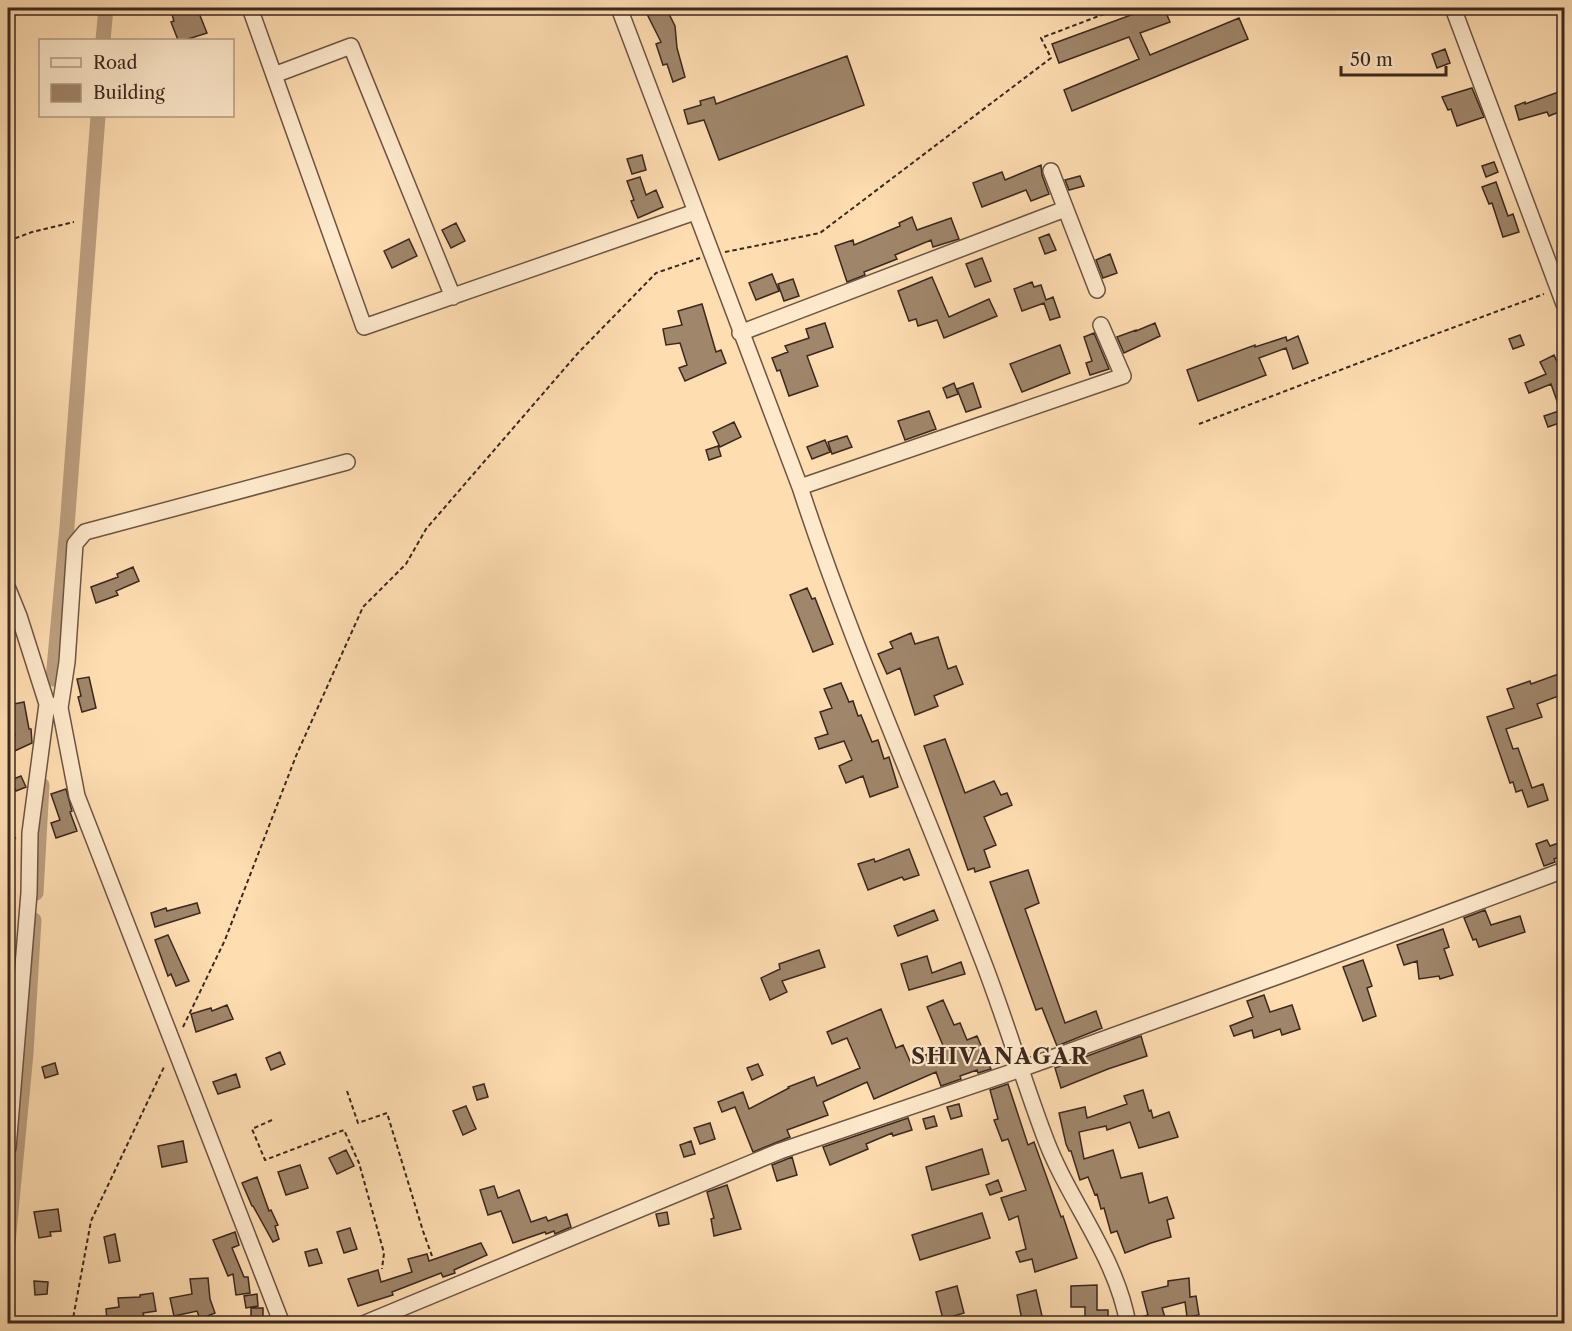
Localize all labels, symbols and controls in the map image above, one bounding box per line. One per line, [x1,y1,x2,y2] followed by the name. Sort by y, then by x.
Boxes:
[39,39,234,117] legend
[1341,39,1446,77] scale bar
[1350,49,1393,71] text: 50 m
[93,52,138,74] text: Road
[93,82,165,104] text: Building
[911,1043,1089,1070] district label: SHIVANAGAR

